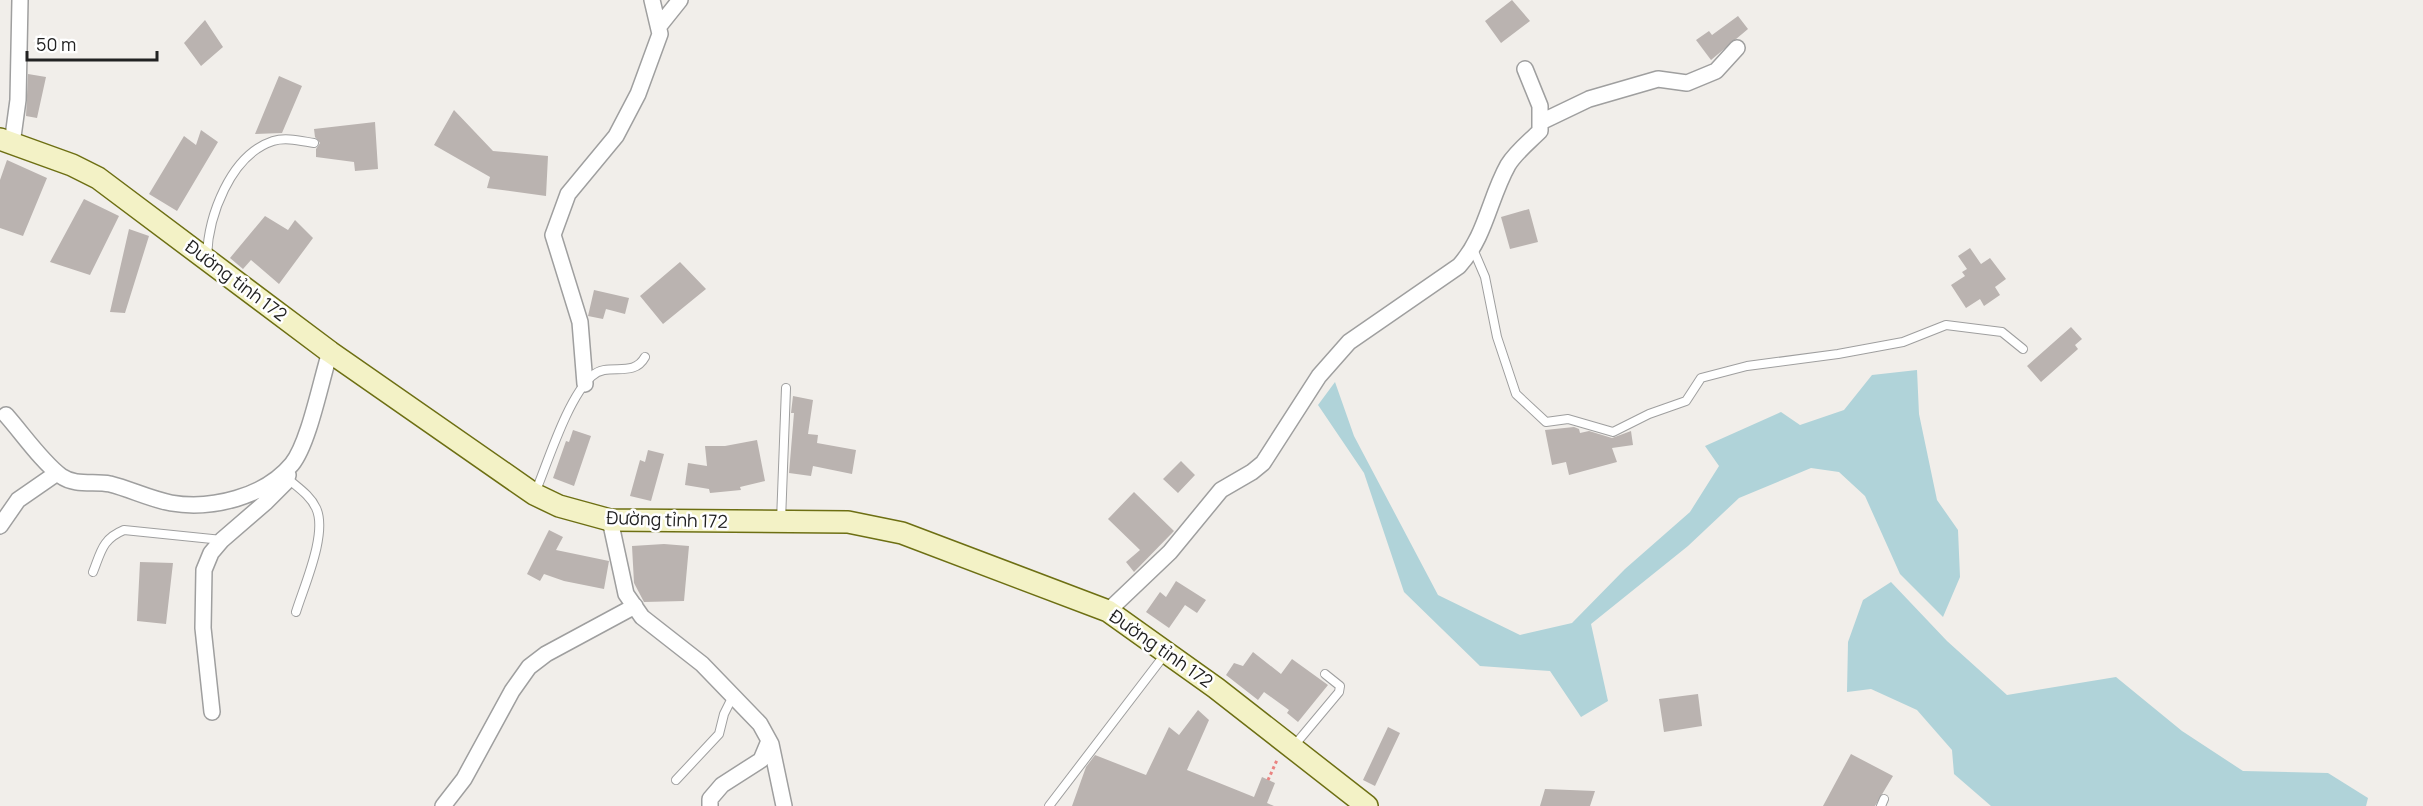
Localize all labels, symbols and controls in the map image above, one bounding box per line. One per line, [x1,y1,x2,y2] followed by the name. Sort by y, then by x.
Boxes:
[27,24,158,62] scale bar
[36,32,76,56] text: 50 m
[181,234,292,326] street label: Đường tỉnh 172
[606,505,728,533] street label: Đường tỉnh 172
[1105,604,1218,693] street label: Đường tỉnh 172

